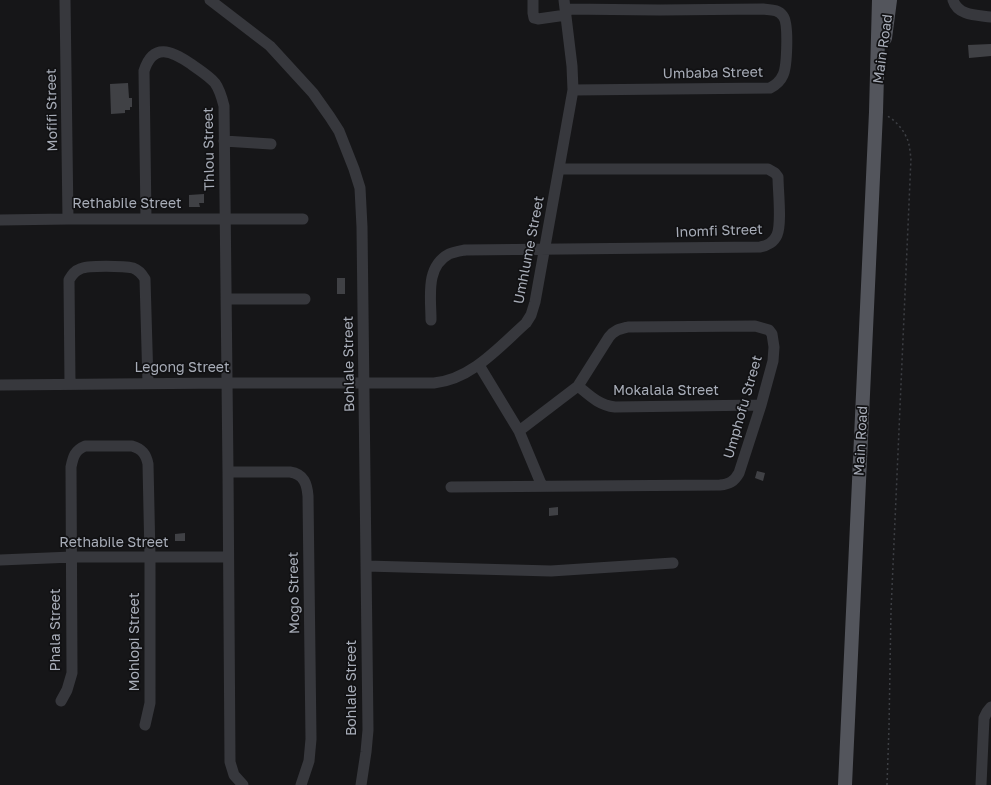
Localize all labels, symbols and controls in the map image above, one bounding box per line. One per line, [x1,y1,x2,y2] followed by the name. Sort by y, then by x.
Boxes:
[870,13,896,85] street label: Main Road
[663,64,763,82] street label: Umbaba Street
[43,68,61,152] street label: Mofifi Street
[200,107,218,191] street label: Thlou Street
[510,195,548,305] street label: Umhlume Street
[72,196,182,212] street label: Rethabile Street
[675,221,763,241] street label: Inomfi Street
[340,316,358,412] street label: Bohlale Street
[720,353,766,461] street label: Umphofu Street
[134,360,230,376] street label: Legong Street
[613,383,719,399] street label: Mokalala Street
[851,406,871,476] street label: Main Road
[59,535,169,551] street label: Rethabile Street
[285,552,303,634] street label: Mogo Street
[48,588,64,672] street label: Phala Street
[127,592,143,692] street label: Mohlopi Street
[344,640,360,736] street label: Bohlale Street

